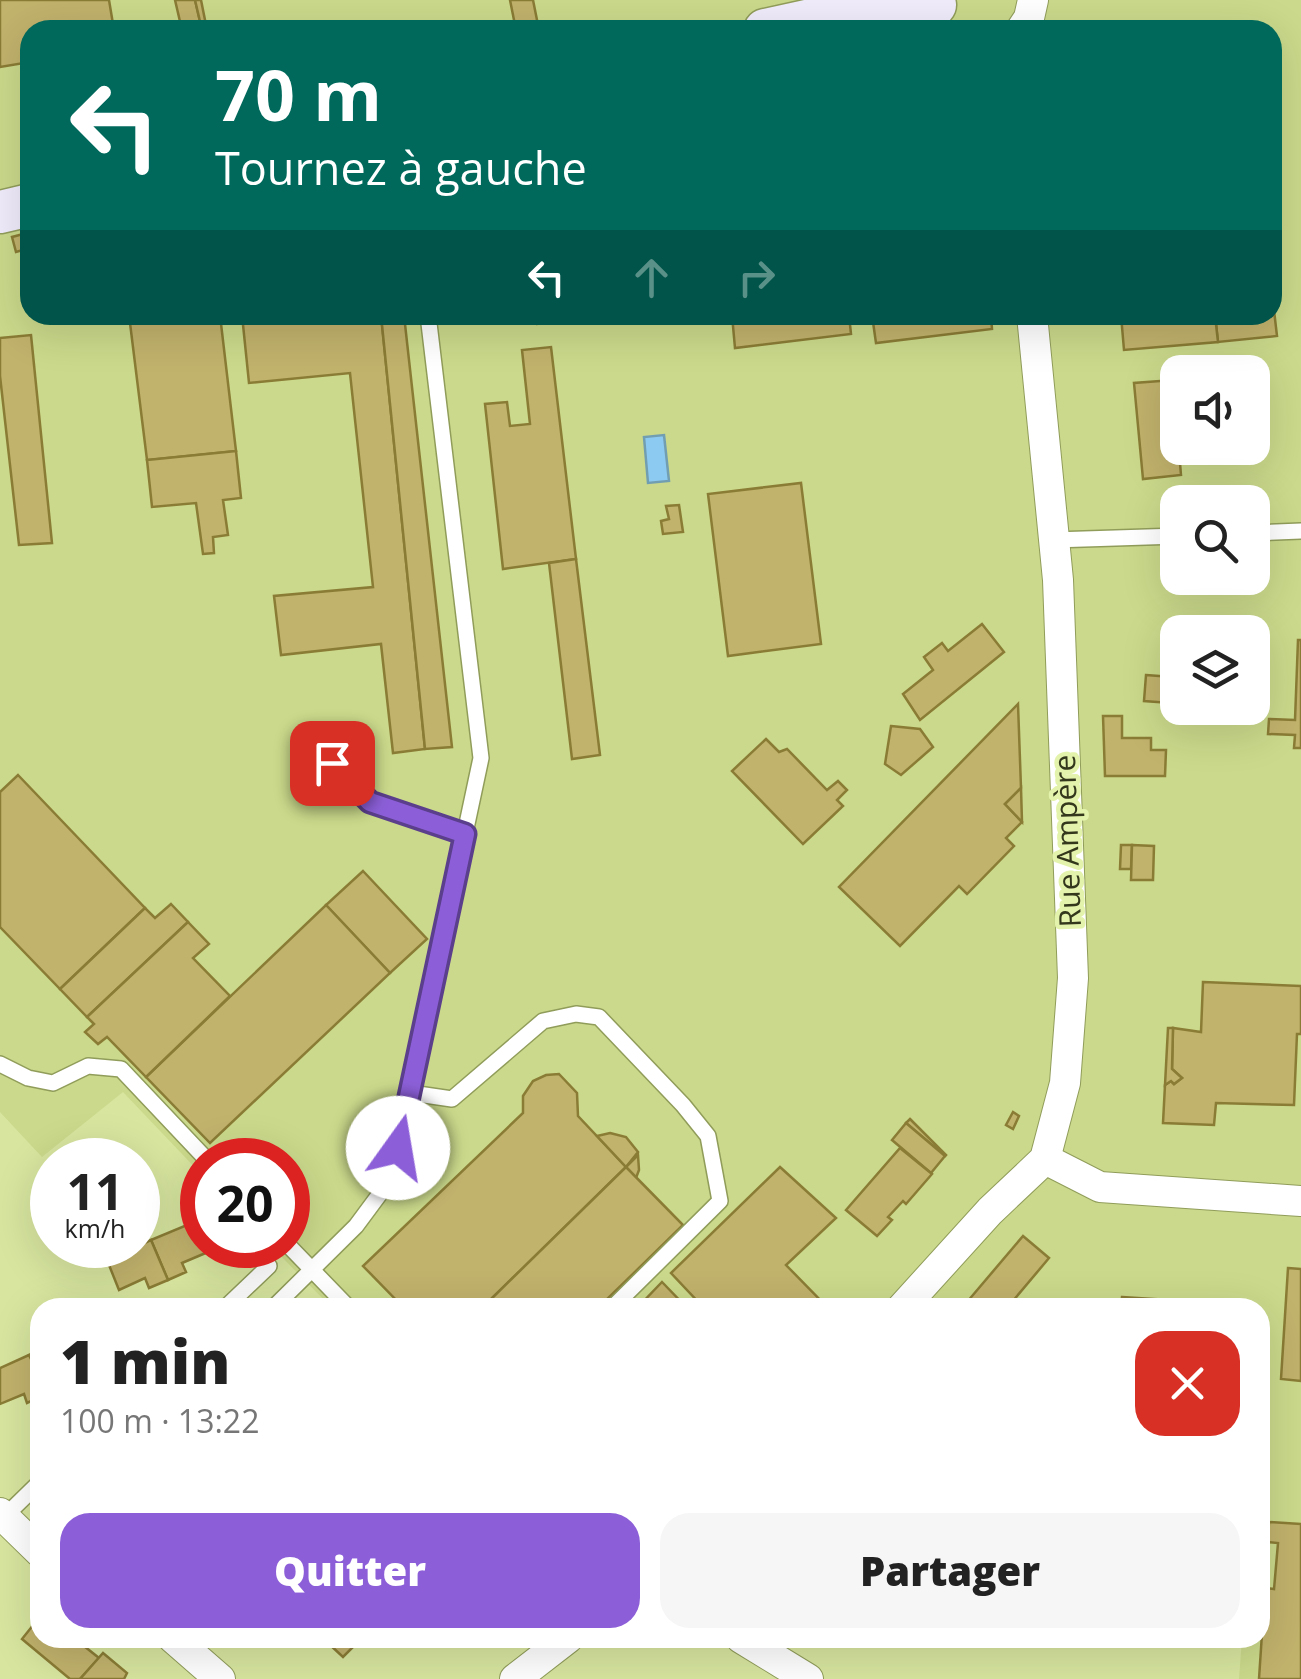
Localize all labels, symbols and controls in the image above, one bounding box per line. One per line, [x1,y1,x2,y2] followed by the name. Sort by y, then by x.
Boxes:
[215,46,382,142] text: 70 m
[50,60,180,190] icon: left
[215,137,587,198] text: Tournez à gauche
[519,250,574,305] icon: left
[624,250,679,305] icon: ahead
[729,250,784,305] icon: right
[1160,355,1270,725] map controls
[1160,355,1270,465] button: sound
[1160,485,1270,595] button: search
[1160,615,1270,725] button: layers
[290,721,375,806] pin
[305,736,360,791] icon: arrive
[1043,754,1090,928] street label: Rue Ampère
[346,1096,450,1200] position arrow
[180,1138,310,1268] speed limit sign: 20
[66,1157,124,1225] text: 11
[65,1211,125,1245] text: km/h
[60,1320,230,1402] text: 1 min
[1135,1331,1240,1436] button: close
[60,1399,259,1442] text: 100 m · 13:22
[60,1513,640,1628] button: Quitter
[660,1513,1240,1628] button: Partager

